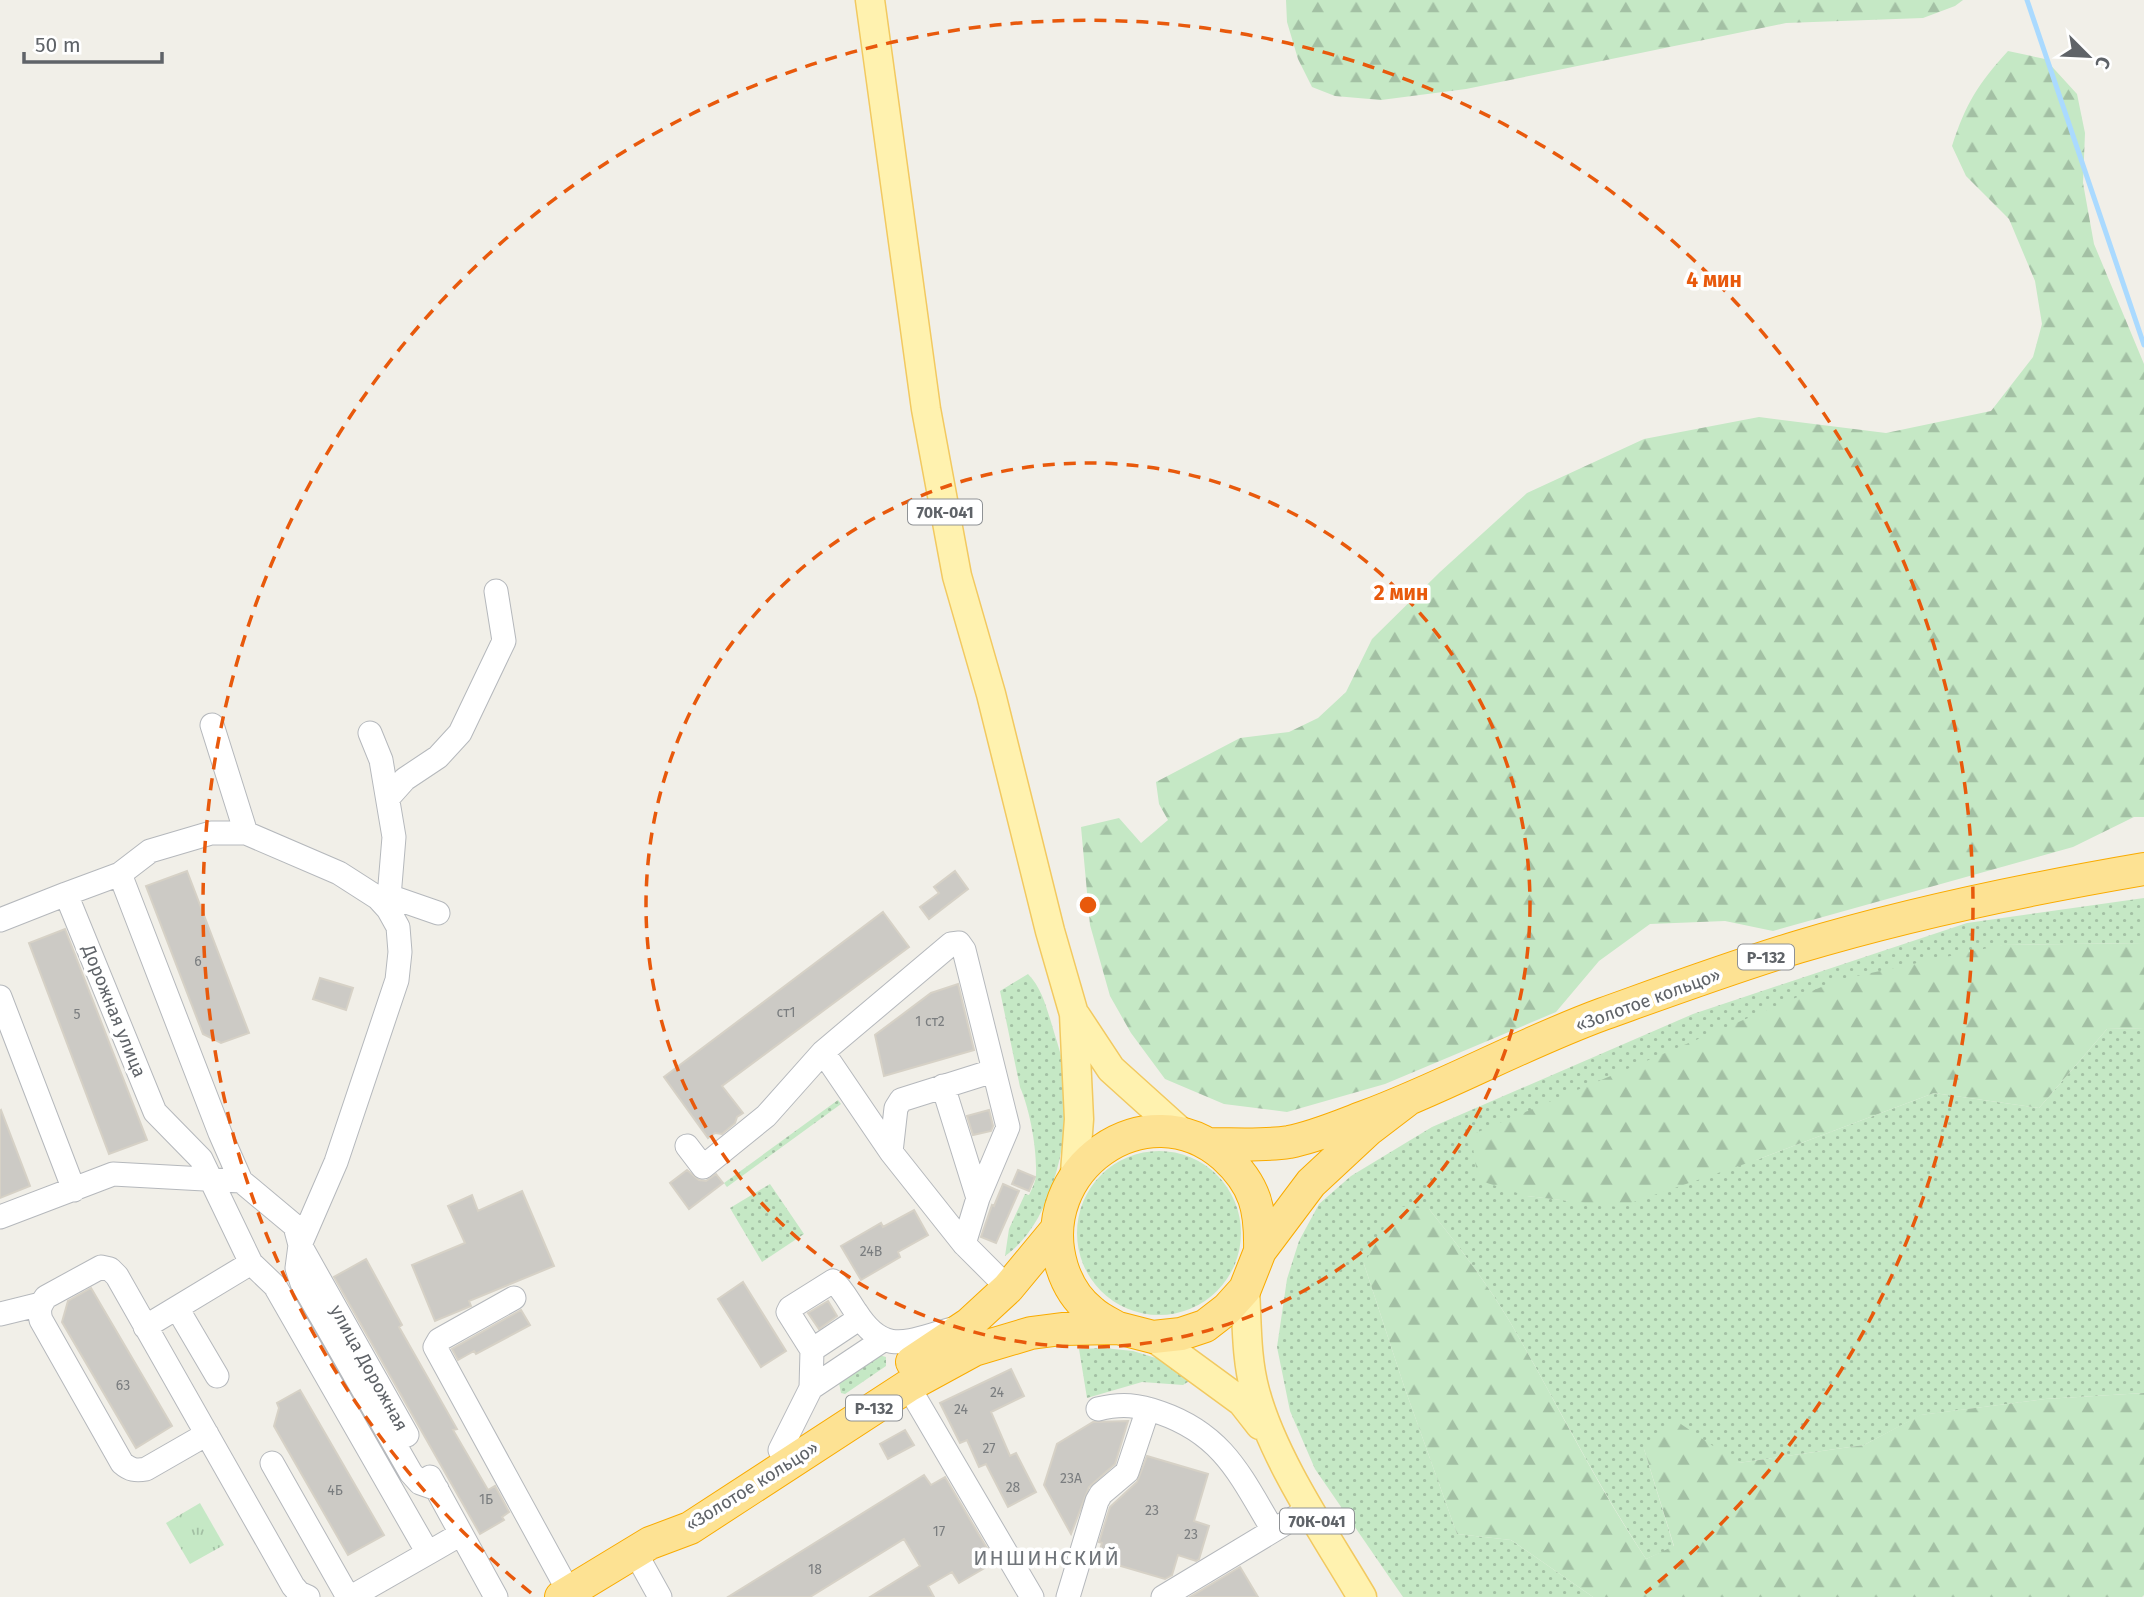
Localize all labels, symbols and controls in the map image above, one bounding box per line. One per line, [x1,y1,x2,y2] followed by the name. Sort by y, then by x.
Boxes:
[24,21,163,65] scale bar
[2053,21,2123,91] north arrow
[35,32,81,58] text: 50 m
[2090,53,2116,72] text: С
[1686,267,1742,293] text: 4 мин
[908,499,982,524] road number: 70К-041
[1374,580,1428,606] text: 2 мин
[1076,893,1100,917] centre of rings
[77,941,151,1080] street label: Дорожная улица
[1738,945,1794,970] road number: Р-132
[194,953,202,970] house number: 6
[1572,964,1724,1036] street label: «Золотое кольцо»
[776,1004,796,1021] house number: ст1
[73,1006,81,1023] house number: 5
[915,1013,945,1030] house number: 1 ст2
[860,1243,882,1260] house number: 24В
[325,1301,413,1435] street label: улица Дорожная
[116,1377,130,1394] house number: 63
[990,1384,1005,1401] house number: 24
[846,1396,902,1420] road number: Р-132
[954,1401,969,1418] house number: 24
[681,1436,823,1536] street label: «Золотое кольцо»
[982,1440,996,1457] house number: 27
[1060,1470,1082,1487] house number: 23А
[1006,1479,1021,1496] house number: 28
[327,1482,343,1499] house number: 4Б
[479,1491,493,1508] house number: 1Б
[1145,1502,1159,1519] house number: 23
[1280,1508,1354,1534] road number: 70К-041
[933,1523,945,1540] house number: 17
[1184,1526,1198,1543] house number: 23
[973,1545,1121,1571] district label: ИНШИНСКИЙ
[808,1561,822,1578] house number: 18

